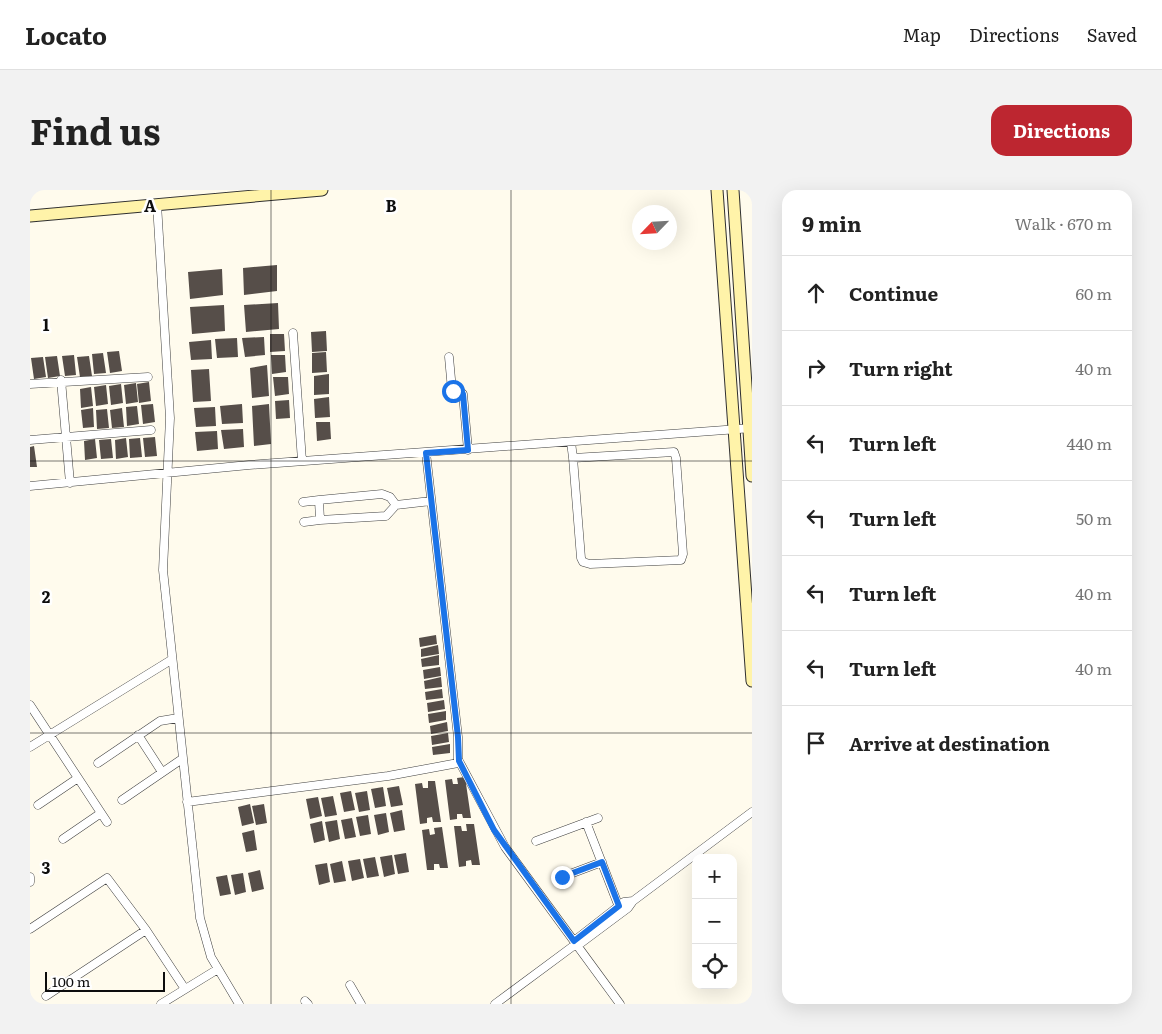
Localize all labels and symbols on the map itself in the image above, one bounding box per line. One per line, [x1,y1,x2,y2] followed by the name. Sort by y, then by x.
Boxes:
[144,193,156,217] text: A
[385,193,397,217] text: B
[632,205,677,250] north arrow
[43,312,50,336] text: 1
[442,380,465,403] route start
[42,584,51,608] text: 2
[42,855,51,879] text: 3
[551,866,574,889] route end
[45,969,165,992] scale bar

